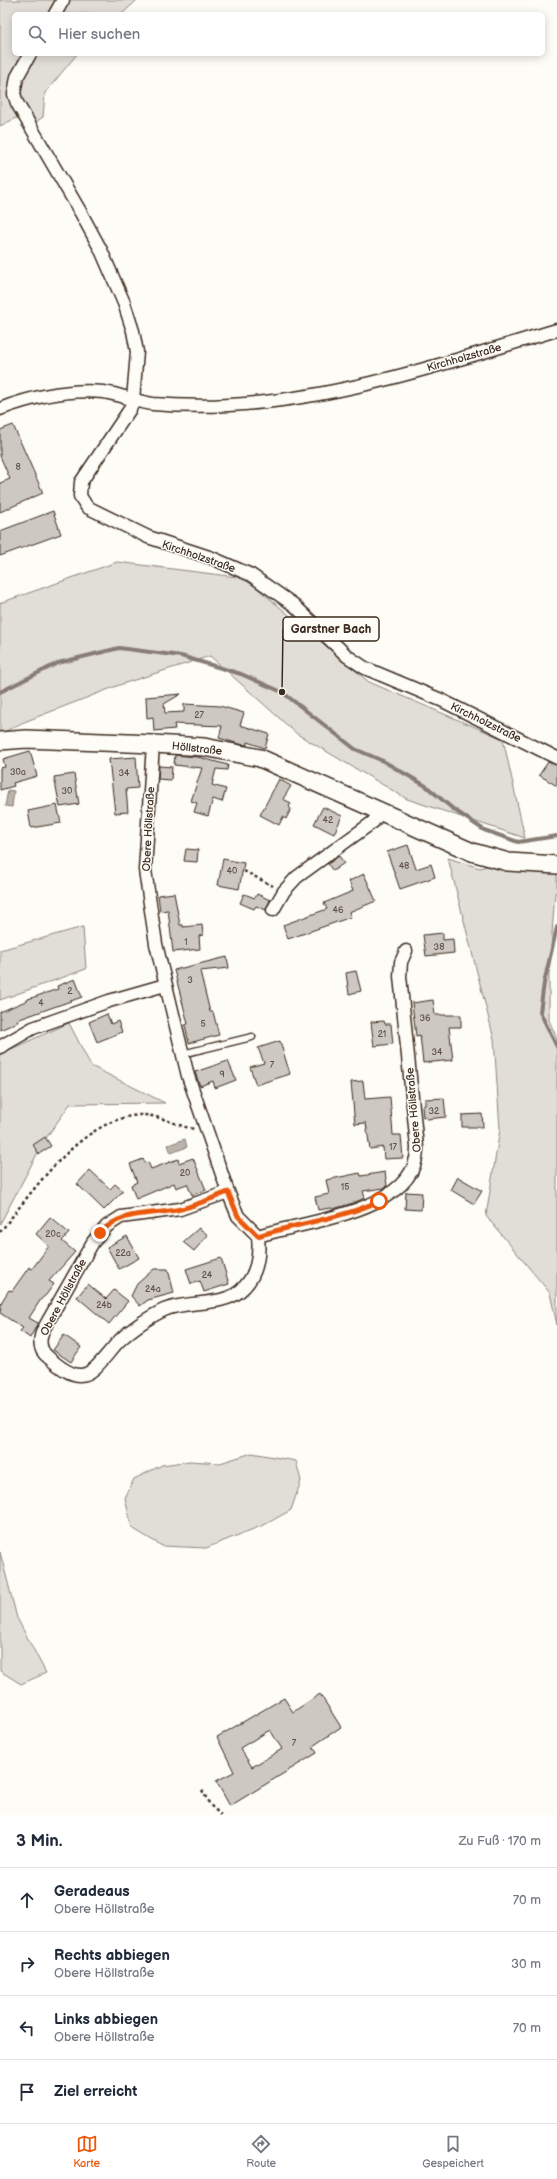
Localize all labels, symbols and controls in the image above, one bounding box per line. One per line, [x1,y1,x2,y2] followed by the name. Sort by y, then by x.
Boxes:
[12,12,545,56] search box
[26,23,48,45] icon: search
[58,25,140,44] text: Hier suchen
[425,341,503,374] street label: Kirchholzstraße
[15,462,21,473] house number: 8
[160,538,238,575] street label: Kirchholzstraße
[283,617,379,641] callout: Garstner Bach
[291,622,371,637] text: Garstner Bach
[448,700,524,745] street label: Kirchholzstraße
[194,710,204,721] house number: 27
[171,739,223,758] street label: Höllstraße
[10,767,26,778] house number: 30a
[118,768,130,779] house number: 34
[62,786,72,797] house number: 30
[140,786,157,872] street label: Obere Höllstraße
[323,815,334,826] house number: 42
[399,861,409,872] house number: 48
[227,866,237,877] house number: 40
[333,905,344,916] house number: 46
[184,937,188,948] house number: 1
[434,942,444,953] house number: 38
[187,975,193,986] house number: 3
[67,986,73,997] house number: 2
[38,998,44,1009] house number: 4
[419,1013,431,1024] house number: 36
[200,1019,206,1030] house number: 5
[378,1029,386,1040] house number: 21
[431,1047,443,1058] house number: 34
[270,1060,275,1071] house number: 7
[403,1067,424,1153] street label: Obere Höllstraße
[219,1069,225,1080] house number: 9
[429,1106,440,1117] house number: 32
[389,1142,398,1153] house number: 17
[180,1168,190,1179] house number: 20
[341,1182,349,1193] house number: 15
[370,1192,388,1210] route start
[91,1224,109,1242] route end
[45,1229,61,1240] house number: 20c
[115,1248,131,1259] house number: 22a
[38,1256,89,1338] street label: Obere Höllstraße
[202,1270,213,1281] house number: 24
[145,1284,161,1295] house number: 24a
[96,1300,112,1311] house number: 24b
[292,1738,297,1749] house number: 7
[16,1831,63,1851] text: 3 Min.
[459,1833,541,1849] text: Zu Fuß · 170 m
[54,1882,130,1901] text: Geradeaus
[16,1889,38,1911] icon: ahead
[513,1892,541,1908] text: 70 m
[54,1901,154,1917] text: Obere Höllstraße
[54,1946,170,1965] text: Rechts abbiegen
[16,1953,38,1975] icon: right
[511,1956,541,1972] text: 30 m
[54,1965,154,1981] text: Obere Höllstraße
[54,2010,158,2029] text: Links abbiegen
[16,2017,38,2039] icon: left
[513,2020,541,2036] text: 70 m
[54,2029,154,2045] text: Obere Höllstraße
[16,2081,38,2103] icon: arrive
[54,2082,137,2101] text: Ziel erreicht
[73,2133,100,2170] tab: Karte
[246,2133,276,2170] tab: Route
[422,2133,484,2170] tab: Gespeichert

